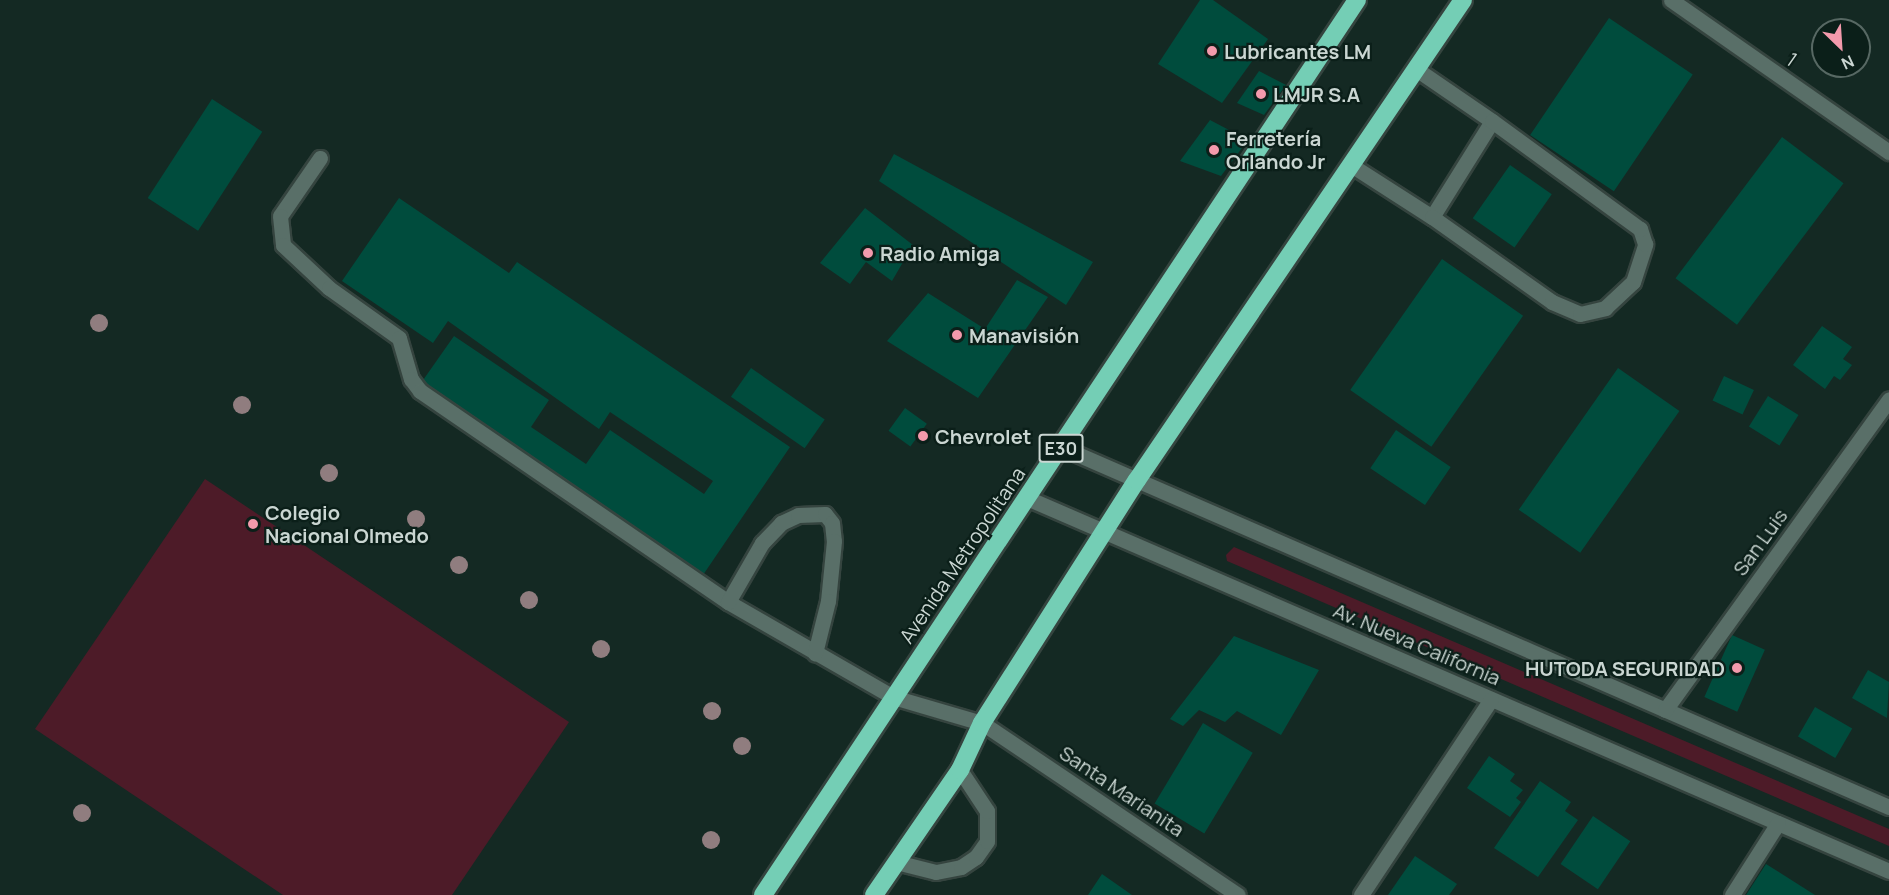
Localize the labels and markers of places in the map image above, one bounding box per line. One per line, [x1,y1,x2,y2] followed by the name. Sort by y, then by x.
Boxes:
[1224,39,1371,63] place label: Lubricantes LM
[1205,44,1219,58] marker: Lubricantes LM
[1273,82,1360,106] place label: LMJR S.A
[1254,87,1268,101] marker: LMJR S.A
[1226,126,1325,173] place label: Ferretería Orlando Jr
[1207,143,1221,157] marker: Ferretería Orlando Jr
[880,241,1000,265] place label: Radio Amiga
[861,246,875,260] marker: Radio Amiga
[969,323,1079,347] place label: Manavisión
[950,328,964,342] marker: Manavisión
[935,424,1031,448] place label: Chevrolet
[916,429,930,443] marker: Chevrolet
[265,500,429,547] place label: Colegio Nacional Olmedo
[246,517,260,531] marker: Colegio Nacional Olmedo
[1525,656,1725,680] place label: HUTODA SEGURIDAD
[1730,661,1744,675] marker: HUTODA SEGURIDAD

